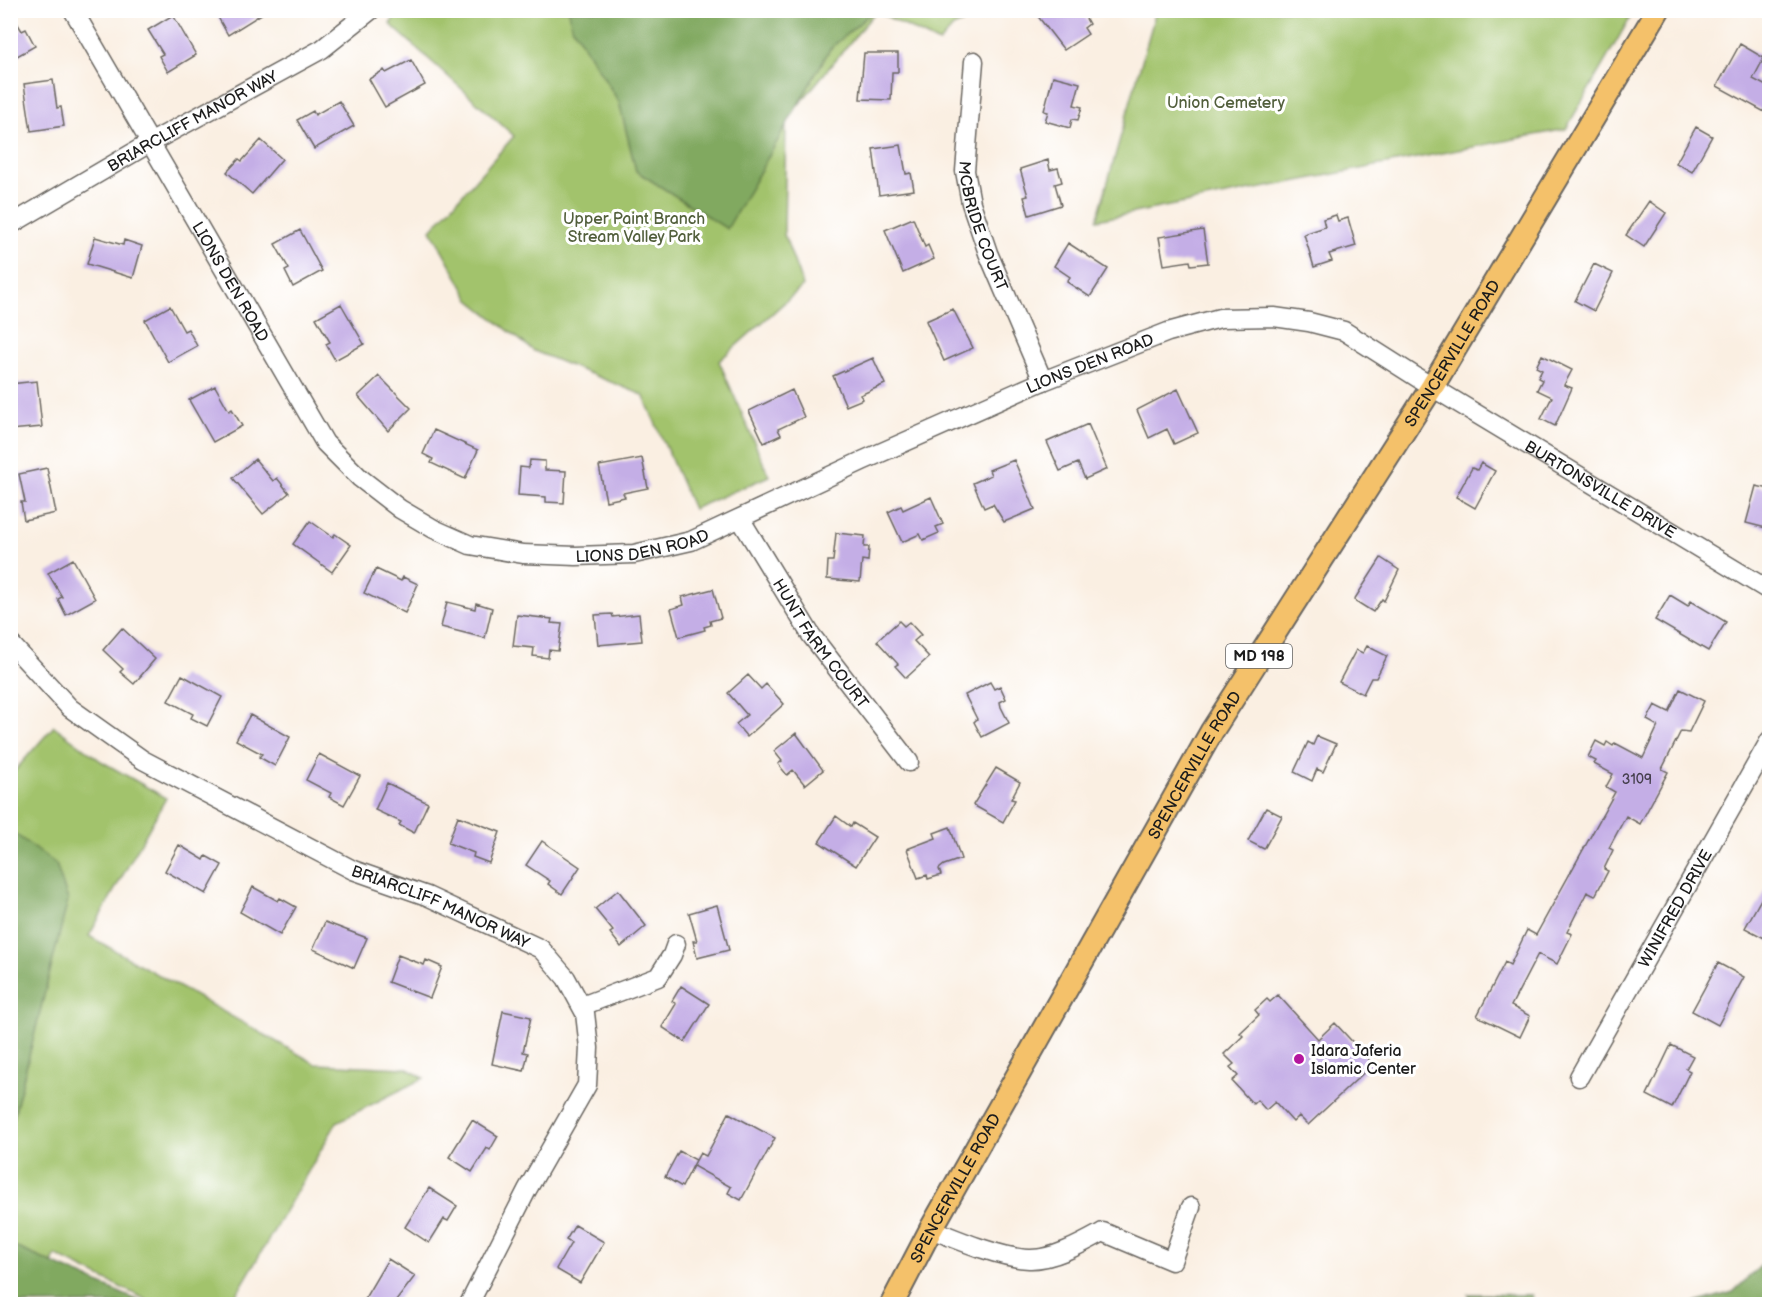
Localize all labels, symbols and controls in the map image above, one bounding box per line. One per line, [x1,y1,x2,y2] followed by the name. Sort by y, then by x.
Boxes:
[105,67,282,177] street label: BRIARCLIFF MANOR WAY
[1167,94,1286,113] park label: Union Cemetery
[954,160,1011,294] street label: MCBRIDE COURT
[563,210,705,247] park label: Upper Paint Branch Stream Valley Park
[187,219,272,346] street label: LIONS DEN ROAD
[1401,277,1505,431] street label: SPENCERVILLE ROAD
[1024,331,1157,398] street label: LIONS DEN ROAD
[1521,437,1679,543] street label: BURTONSVILLE DRIVE
[575,526,712,567] street label: LIONS DEN ROAD
[768,576,872,713] street label: HUNT FARM COURT
[1226,644,1292,668] road number: MD 198
[1145,688,1246,843] street label: SPENCERVILLE ROAD
[1622,771,1652,788] house number: 3109
[1635,847,1717,971] street label: WINIFRED DRIVE
[349,862,533,954] street label: BRIARCLIFF MANOR WAY
[1311,1042,1416,1079] place label: Idara Jaferia Islamic Center
[1292,1052,1306,1066] marker: Idara Jaferia Islamic Center
[907,1110,1005,1267] street label: SPENCERVILLE ROAD

